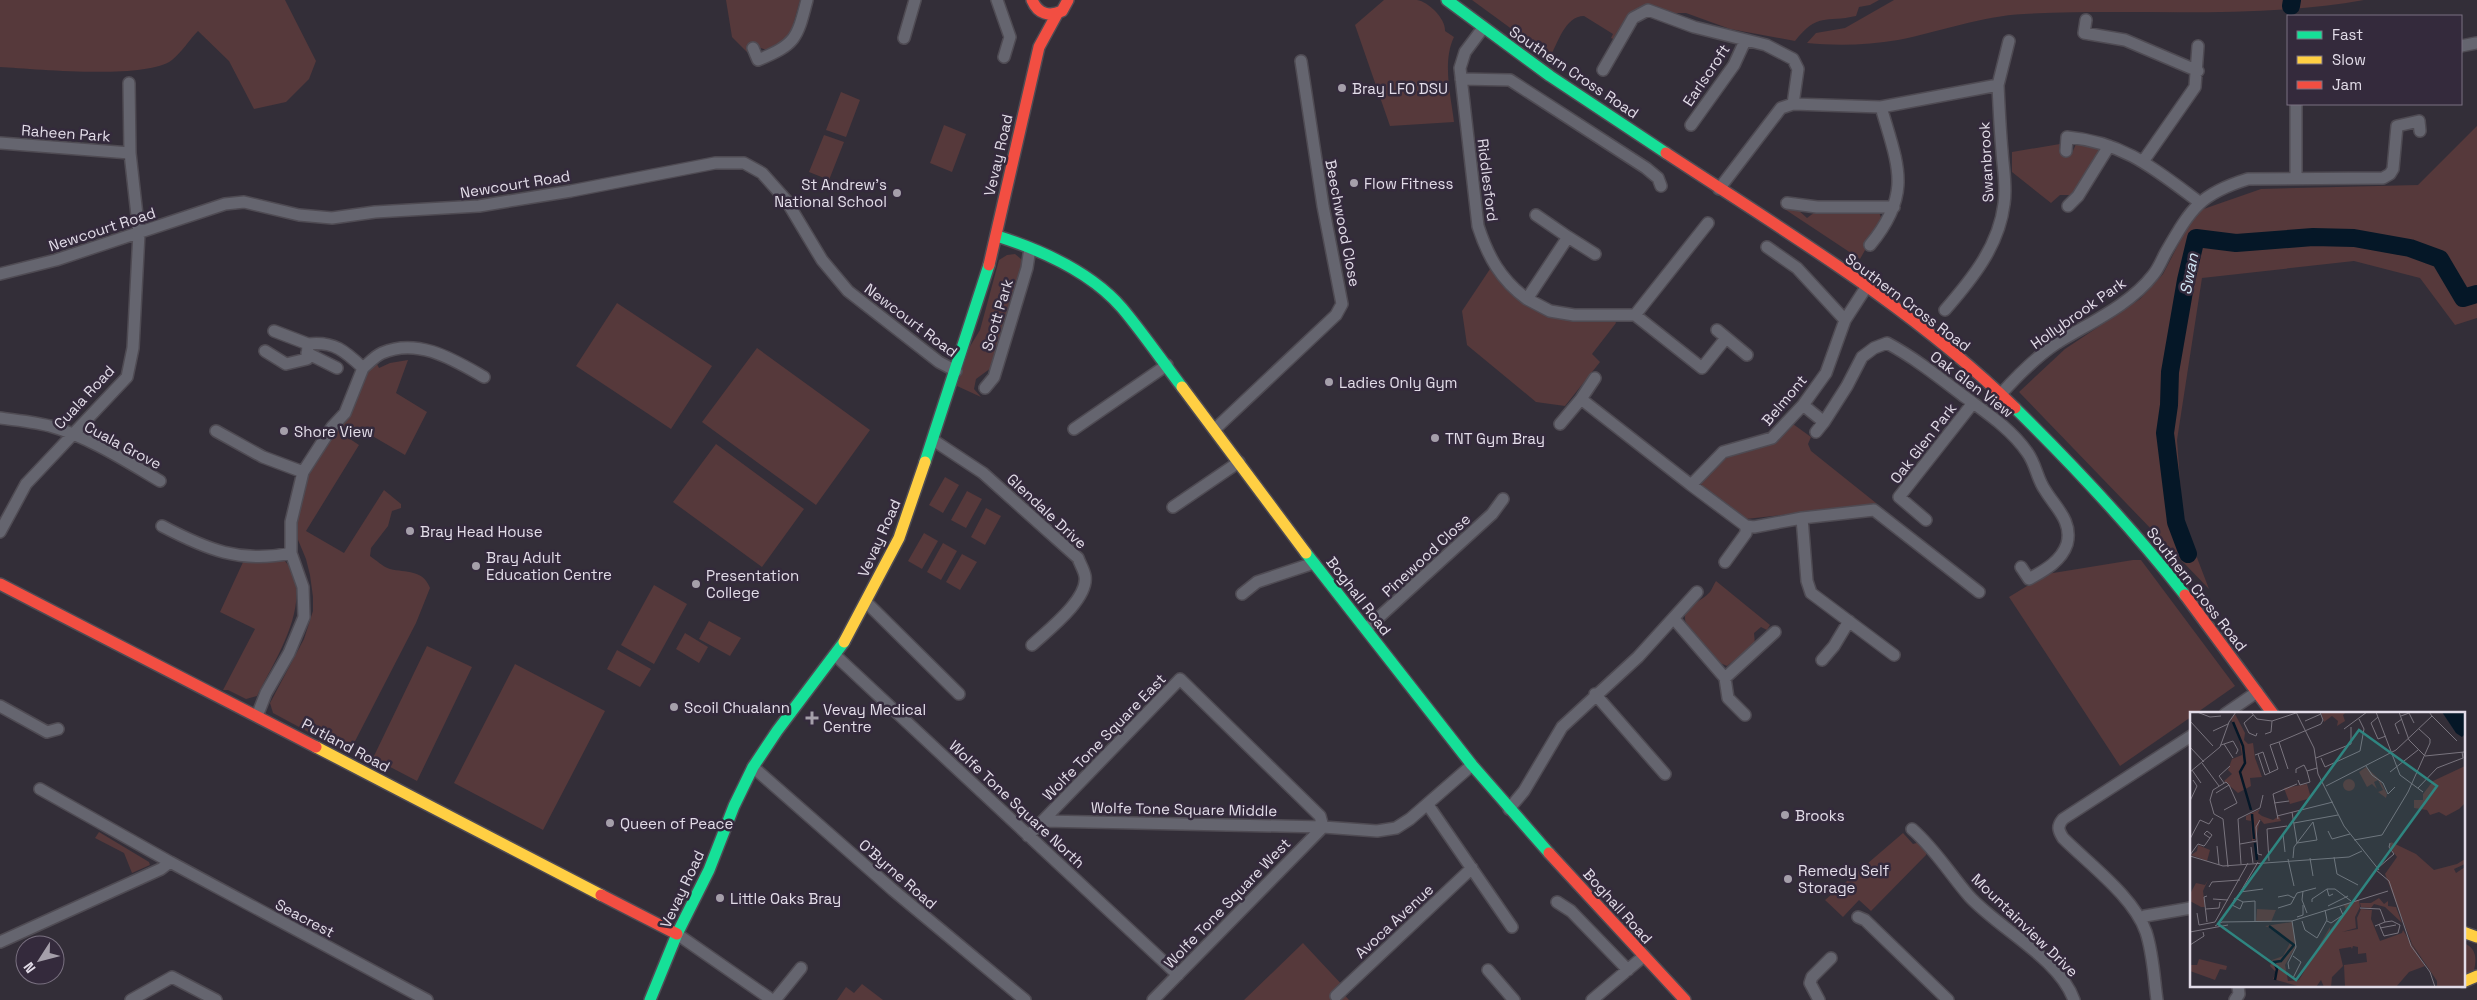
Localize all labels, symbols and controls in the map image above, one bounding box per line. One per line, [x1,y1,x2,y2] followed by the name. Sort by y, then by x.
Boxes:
[2287,15,2462,105] legend
[1506,22,1642,122] street label: Southern Cross Road
[2332,25,2363,44] text: Fast
[1678,40,1734,110] street label: Earlscroft
[2332,50,2366,69] text: Slow
[2332,75,2362,94] text: Jam
[1352,79,1448,98] place label: Bray LFO DSU
[1336,82,1348,94] marker: Bray LFO DSU
[979,112,1017,198] street label: Vevay Road
[21,120,111,146] street label: Raheen Park
[1974,121,1998,203] street label: Swanbrook
[1473,137,1503,223] street label: Riddlesford
[1321,158,1365,288] street label: Beechwood Close
[459,166,571,202] street label: Newcourt Road
[1364,174,1453,193] place label: Flow Fitness
[774,175,887,211] place label: St Andrew's National School
[1348,177,1360,189] marker: Flow Fitness
[891,187,903,199] marker: St Andrew's National School
[46,203,158,255] street label: Newcourt Road
[1842,249,1974,355] street label: Southern Cross Road
[2175,250,2203,296] water label: Swan
[2027,273,2129,353] street label: Hollybrook Park
[977,277,1017,353] street label: Scott Park
[861,279,961,361] street label: Newcourt Road
[1927,346,2017,422] street label: Oak Glen View
[50,361,118,433] street label: Cuala Road
[1757,371,1811,429] street label: Belmont
[1339,373,1458,392] place label: Ladies Only Gym
[1323,376,1335,388] marker: Ladies Only Gym
[1886,399,1960,487] street label: Oak Glen Park
[81,417,165,473] street label: Cuala Grove
[294,422,373,441] place label: Shore View
[278,425,290,437] marker: Shore View
[1445,429,1545,448] place label: TNT Gym Bray
[1429,432,1441,444] marker: TNT Gym Bray
[1003,469,1091,553] street label: Glendale Drive
[853,496,905,580] street label: Vevay Road
[1378,509,1474,601] street label: Pinewood Close
[420,522,543,541] place label: Bray Head House
[2143,523,2251,655] street label: Southern Cross Road
[404,525,416,537] marker: Bray Head House
[486,548,612,584] place label: Bray Adult Education Centre
[1322,553,1396,639] street label: Boghall Road
[470,560,482,572] marker: Bray Adult Education Centre
[706,566,799,602] place label: Presentation College
[690,578,702,590] marker: Presentation College
[1038,669,1170,805] street label: Wolfe Tone Square East
[684,698,790,717] place label: Scoil Chualann
[823,700,926,736] place label: Vevay Medical Centre
[668,701,680,713] marker: Scoil Chualann
[805,711,819,725] marker: Vevay Medical Centre
[2190,712,2464,988] inset map
[299,714,393,776] street label: Putland Road
[945,736,1089,872] street label: Wolfe Tone Square North
[1091,798,1277,820] street label: Wolfe Tone Square Middle
[1795,806,1845,825] place label: Brooks
[1779,809,1791,821] marker: Brooks
[620,814,734,833] place label: Queen of Peace
[604,817,616,829] marker: Queen of Peace
[1160,834,1294,972] street label: Wolfe Tone Square West
[855,835,941,913] street label: O'Byrne Road
[656,847,708,931] street label: Vevay Road
[1798,861,1890,897] place label: Remedy Self Storage
[1579,864,1657,948] street label: Boghall Road
[1968,869,2082,981] street label: Mountainview Drive
[1782,873,1794,885] marker: Remedy Self Storage
[1351,880,1437,962] street label: Avoca Avenue
[730,889,841,908] place label: Little Oaks Bray
[714,892,726,904] marker: Little Oaks Bray
[272,895,338,942] street label: Seacrest
[15,935,65,985] north arrow
[19,959,40,977] text: N

